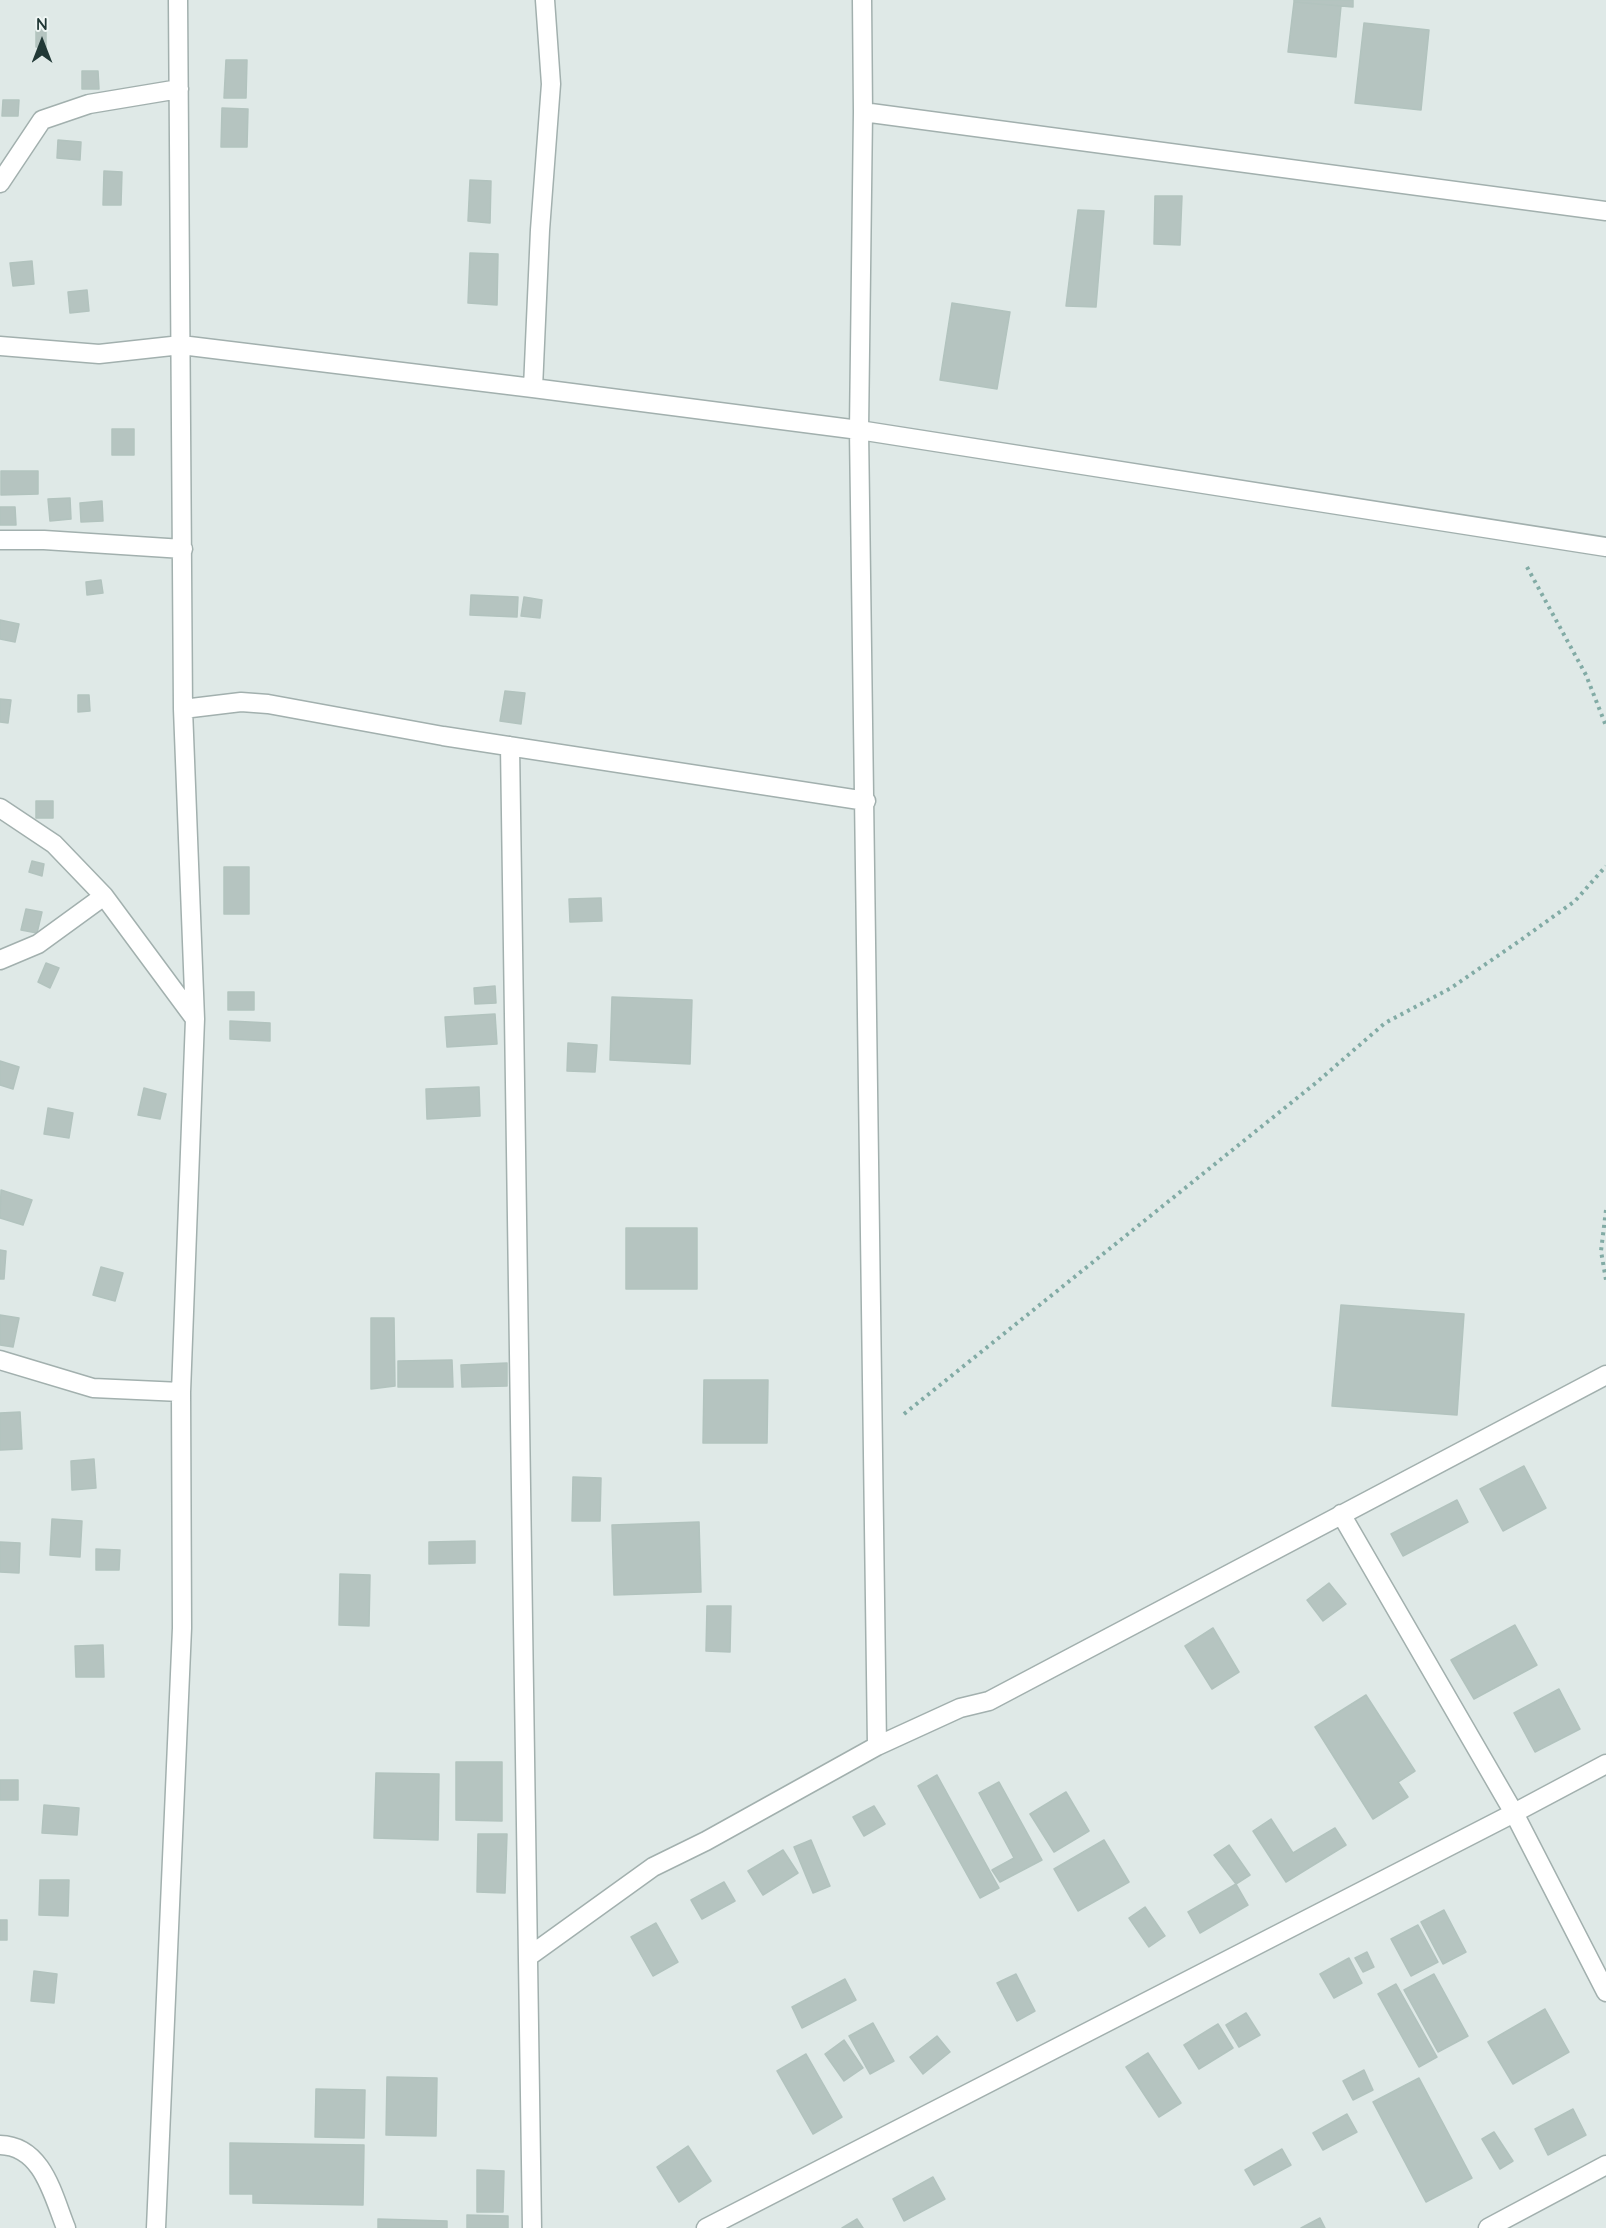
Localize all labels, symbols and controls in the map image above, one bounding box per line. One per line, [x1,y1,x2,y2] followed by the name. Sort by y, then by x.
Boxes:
[12,12,72,72] north arrow
[36,14,48,34] text: N

